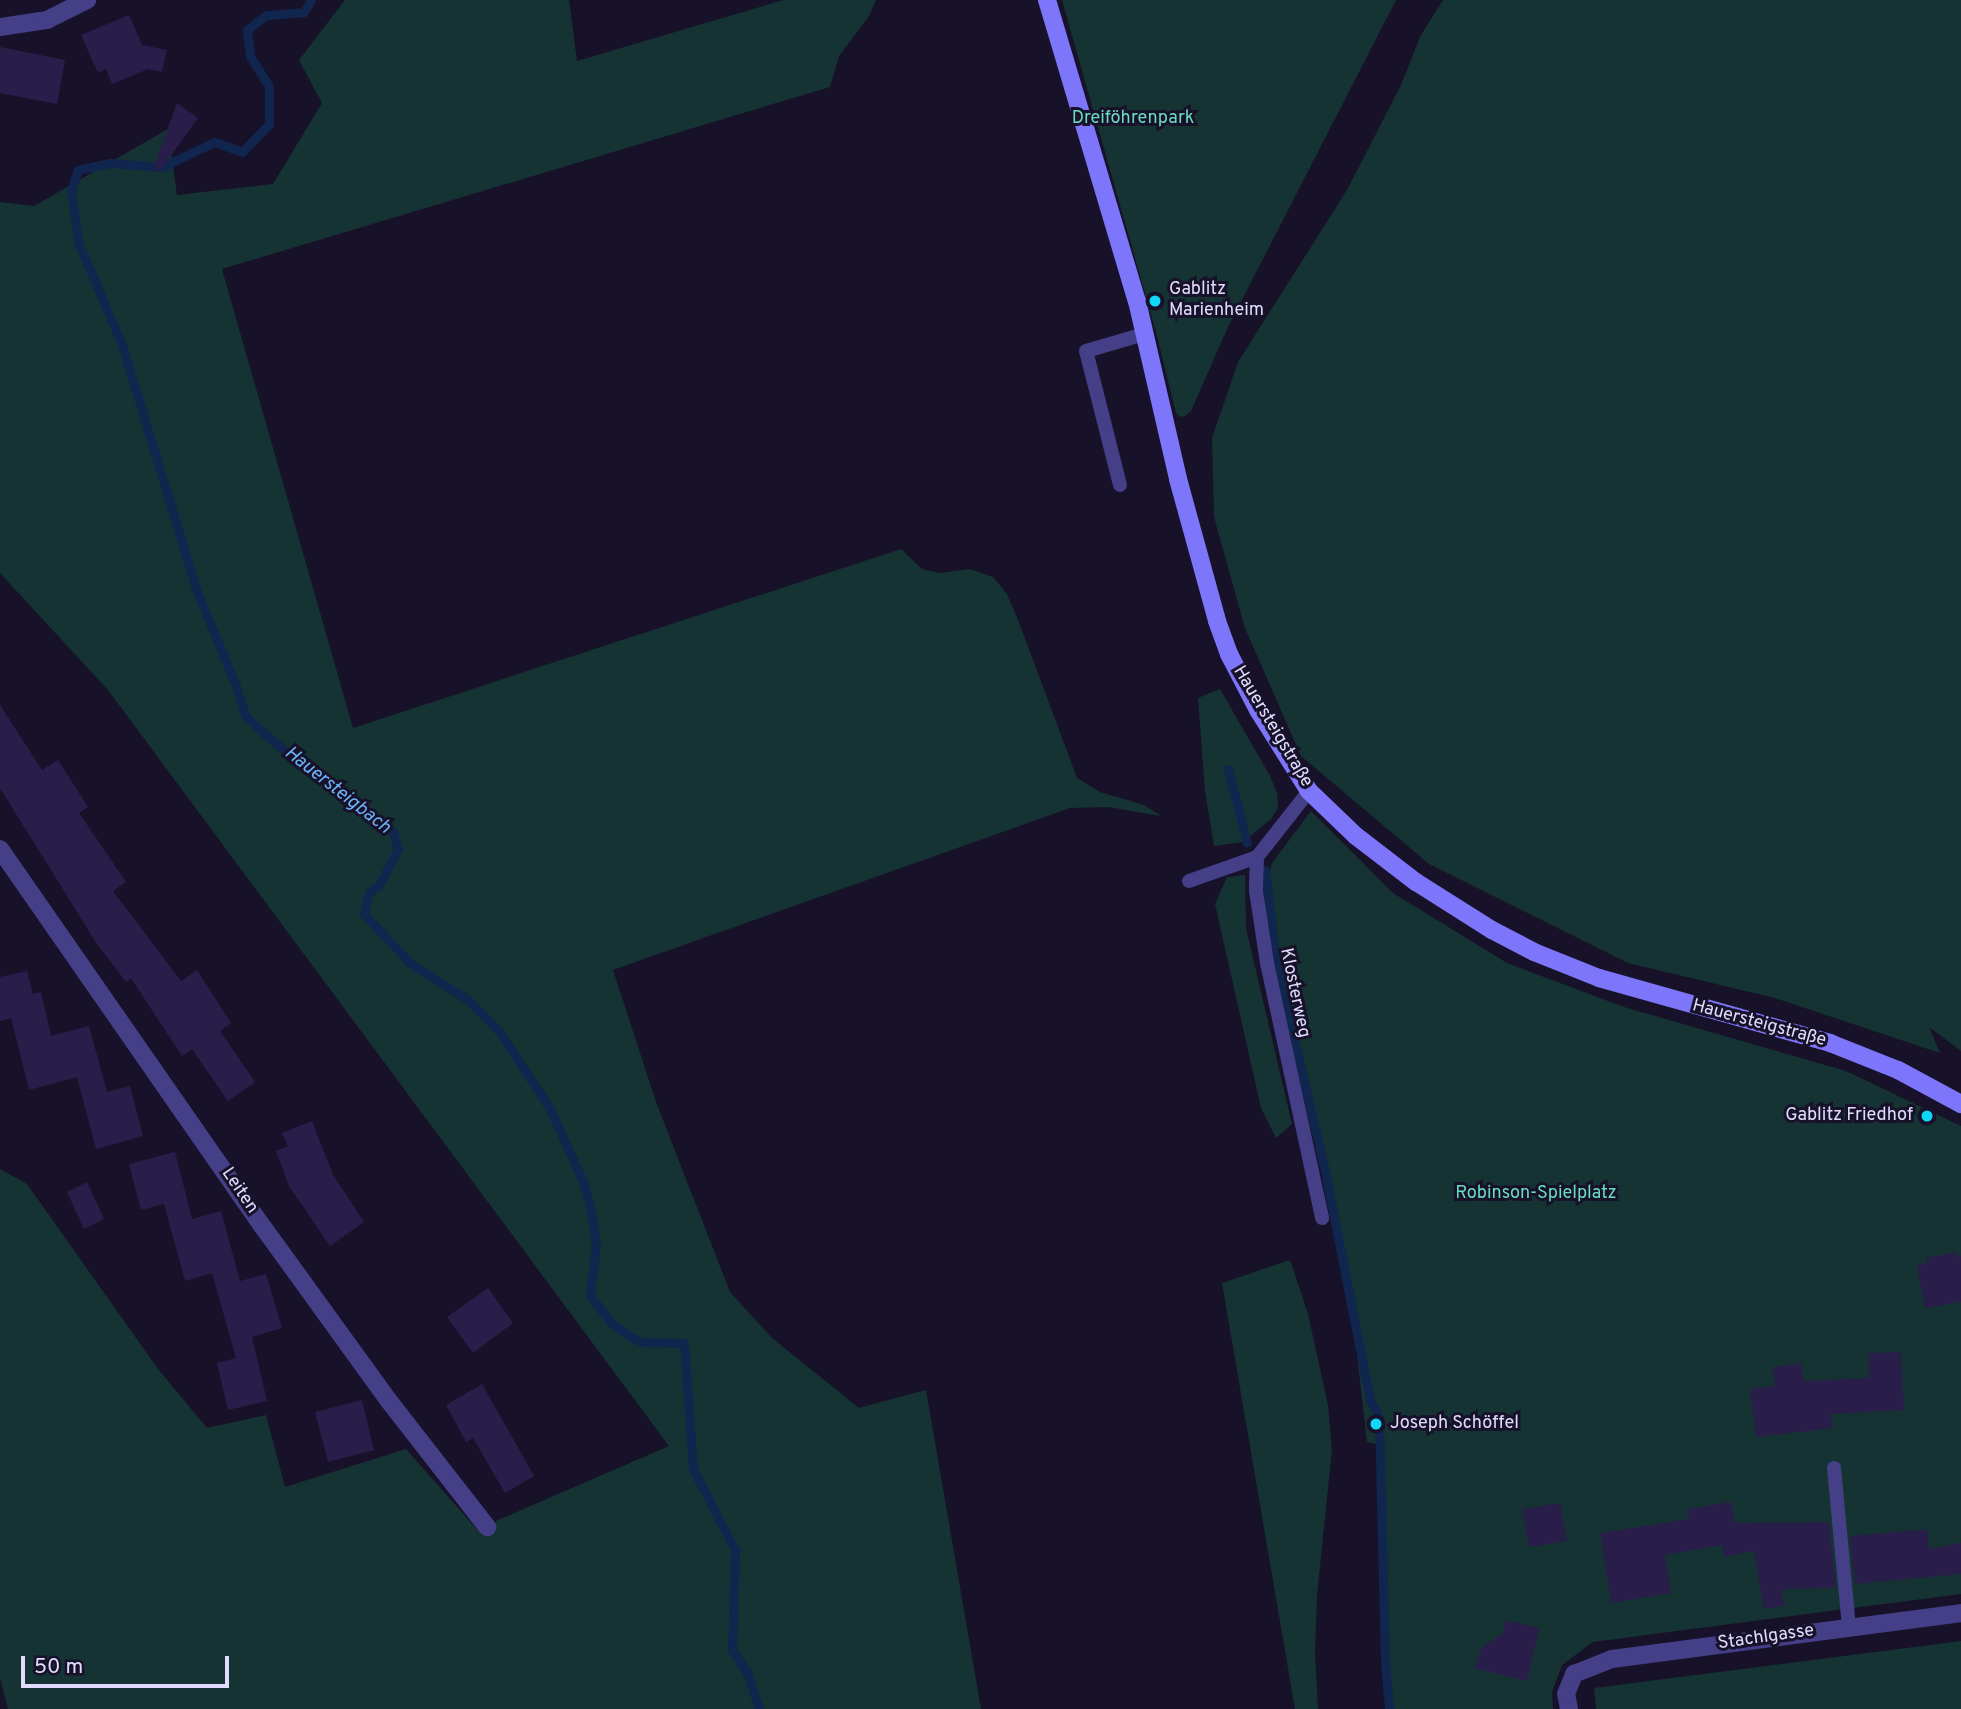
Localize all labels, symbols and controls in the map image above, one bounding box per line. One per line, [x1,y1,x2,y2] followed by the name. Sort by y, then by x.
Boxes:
[1072,108,1194,130] park label: Dreiföhrenpark
[1169,280,1264,322] place label: Gablitz Marienheim
[1147,293,1163,309] marker: Gablitz Marienheim
[1227,662,1317,792] street label: Hauersteigstraße
[279,742,395,840] water label: Hauersteigbach
[1274,946,1314,1040] street label: Klosterweg
[1690,996,1828,1052] street label: Hauersteigstraße
[1785,1105,1913,1127] place label: Gablitz Friedhof
[1919,1108,1935,1124] marker: Gablitz Friedhof
[216,1164,262,1218] street label: Leiten
[1455,1183,1617,1205] park label: Robinson-Spielplatz
[1390,1413,1519,1435] place label: Joseph Schöffel
[1368,1416,1384,1432] marker: Joseph Schöffel
[1717,1621,1815,1655] street label: Stachlgasse
[24,1642,233,1686] scale bar
[34,1654,83,1681] text: 50 m

